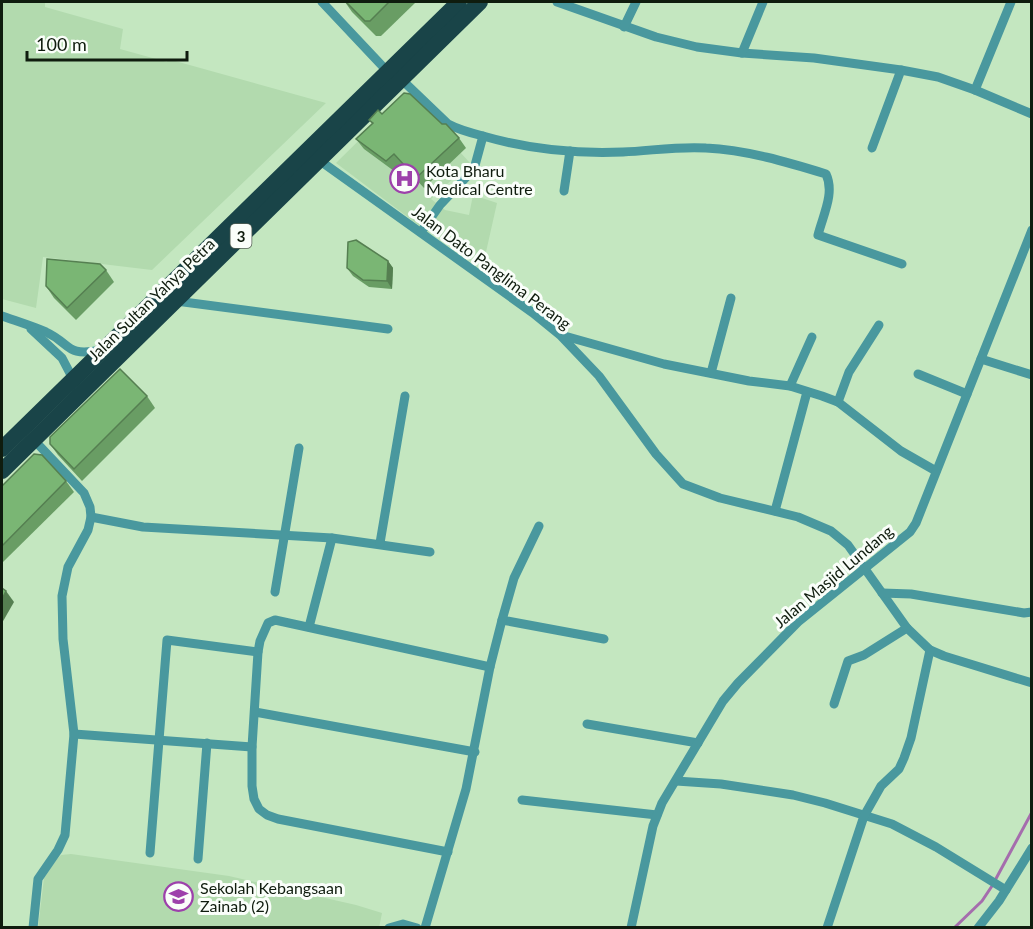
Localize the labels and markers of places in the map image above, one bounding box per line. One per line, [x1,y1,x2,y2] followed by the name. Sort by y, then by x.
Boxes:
[426,161,533,198] place label: Kota Bharu Medical Centre
[389,163,421,195] hospital icon: Kota Bharu Medical Centre
[200,878,343,915] place label: Sekolah Kebangsaan Zainab (2)
[163,880,195,912] school or university icon: Sekolah Kebangsaan Zainab (2)

